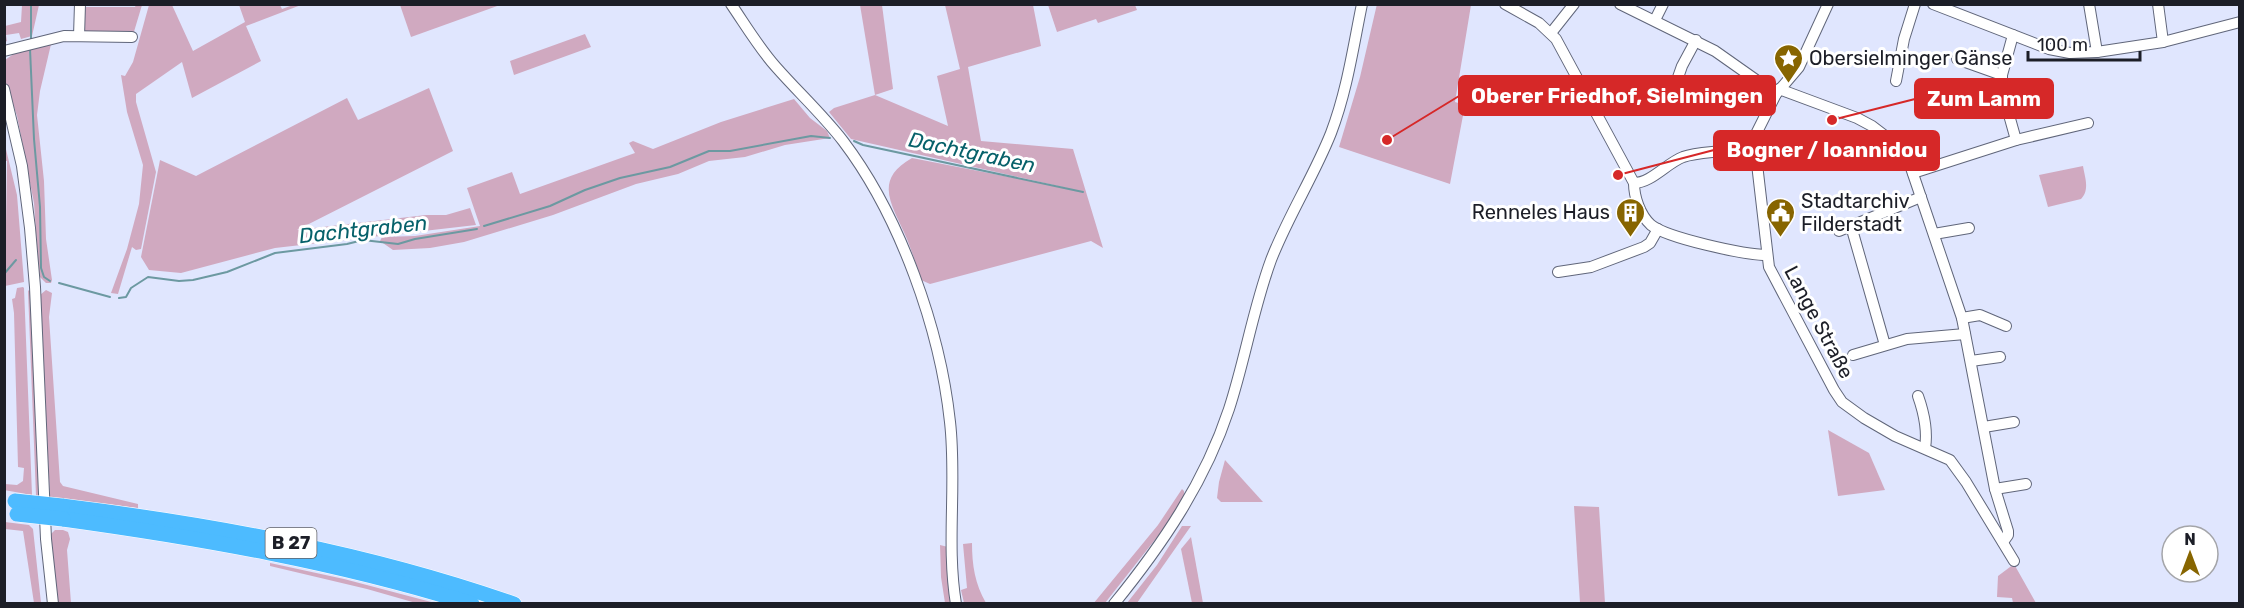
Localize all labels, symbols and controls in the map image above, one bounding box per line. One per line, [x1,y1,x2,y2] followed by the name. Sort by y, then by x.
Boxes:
[2028,24,2140,62] scale bar
[2037,34,2088,56] text: 100 m
[1772,42,1804,84] place icon: Obersielminger Gänse
[1809,46,2012,70] place label: Obersielminger Gänse
[1459,76,1775,115] callout: Oberer Friedhof, Sielmingen
[1915,79,2053,118] callout: Zum Lamm
[1471,83,1763,108] text: Oberer Friedhof, Sielmingen
[1927,86,2041,111] text: Zum Lamm
[906,126,1038,178] water label: Dachtgraben
[1714,131,1939,170] callout: Bogner / Ioannidou
[1727,137,1927,162] text: Bogner / Ioannidou
[1801,189,1910,236] place label: Stadtarchiv Filderstadt
[1615,196,1647,238] building icon: Renneles Haus
[1764,196,1796,238] public building icon: Stadtarchiv Filderstadt
[1472,200,1610,224] place label: Renneles Haus
[298,210,428,248] water label: Dachtgraben
[1779,262,1859,382] street label: Lange Straße
[2160,524,2220,584] north arrow
[266,528,316,558] road number: B 27
[2184,530,2196,549] text: N

